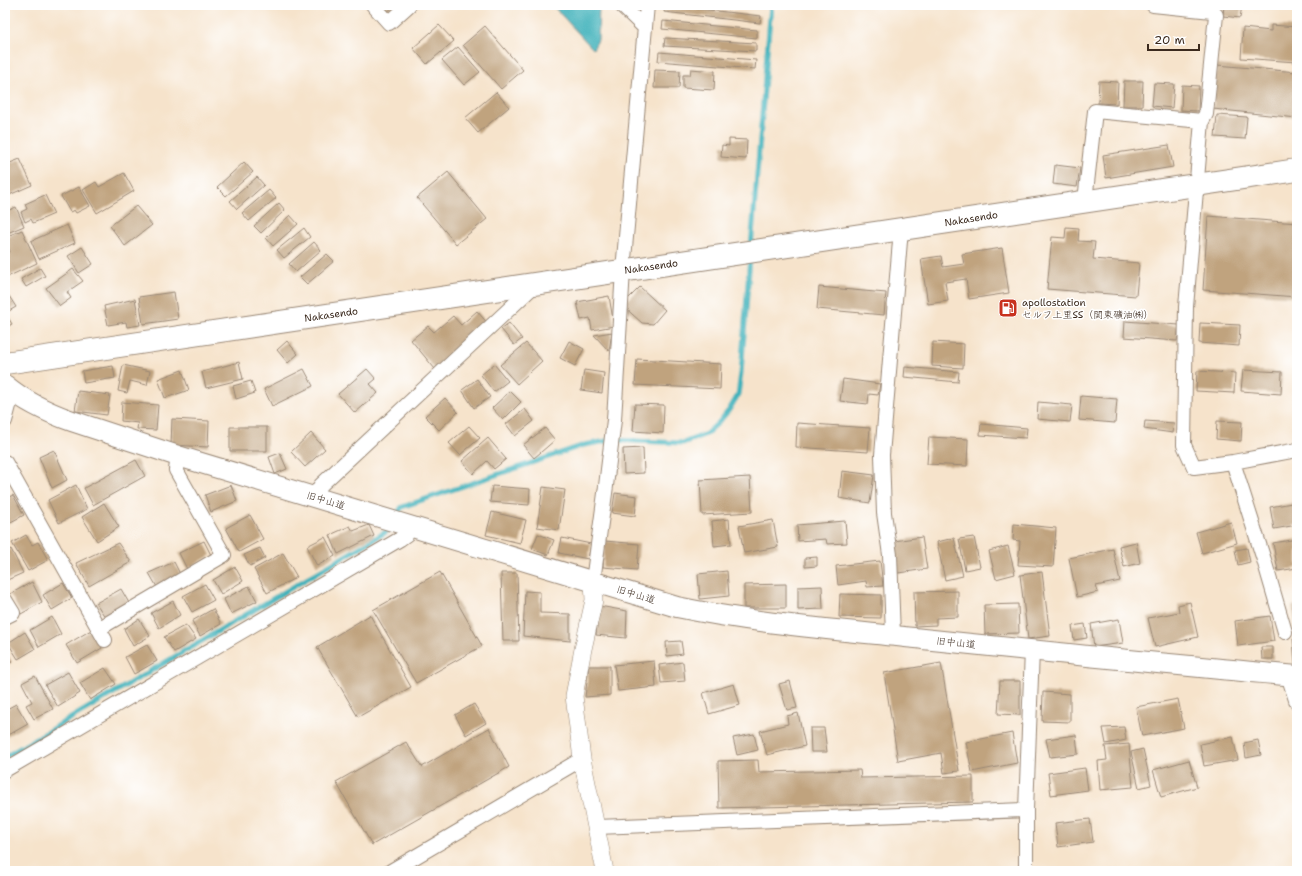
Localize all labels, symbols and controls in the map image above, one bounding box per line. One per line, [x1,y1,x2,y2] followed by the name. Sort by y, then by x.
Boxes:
[1148,26,1199,52] scale bar
[1154,32,1185,48] text: 20 m
[943,208,999,229] street label: Nakasendo
[623,256,679,277] street label: Nakasendo
[1022,296,1153,321] place label: apollostation セルフ上里SS（関東礦油㈱）
[997,297,1019,319] fuel station icon: apollostation セルフ上里SS（関東礦油㈱）
[303,304,359,325] street label: Nakasendo
[305,488,347,513] street label: 旧中山道
[615,582,657,607] street label: 旧中山道
[935,634,977,651] street label: 旧中山道

